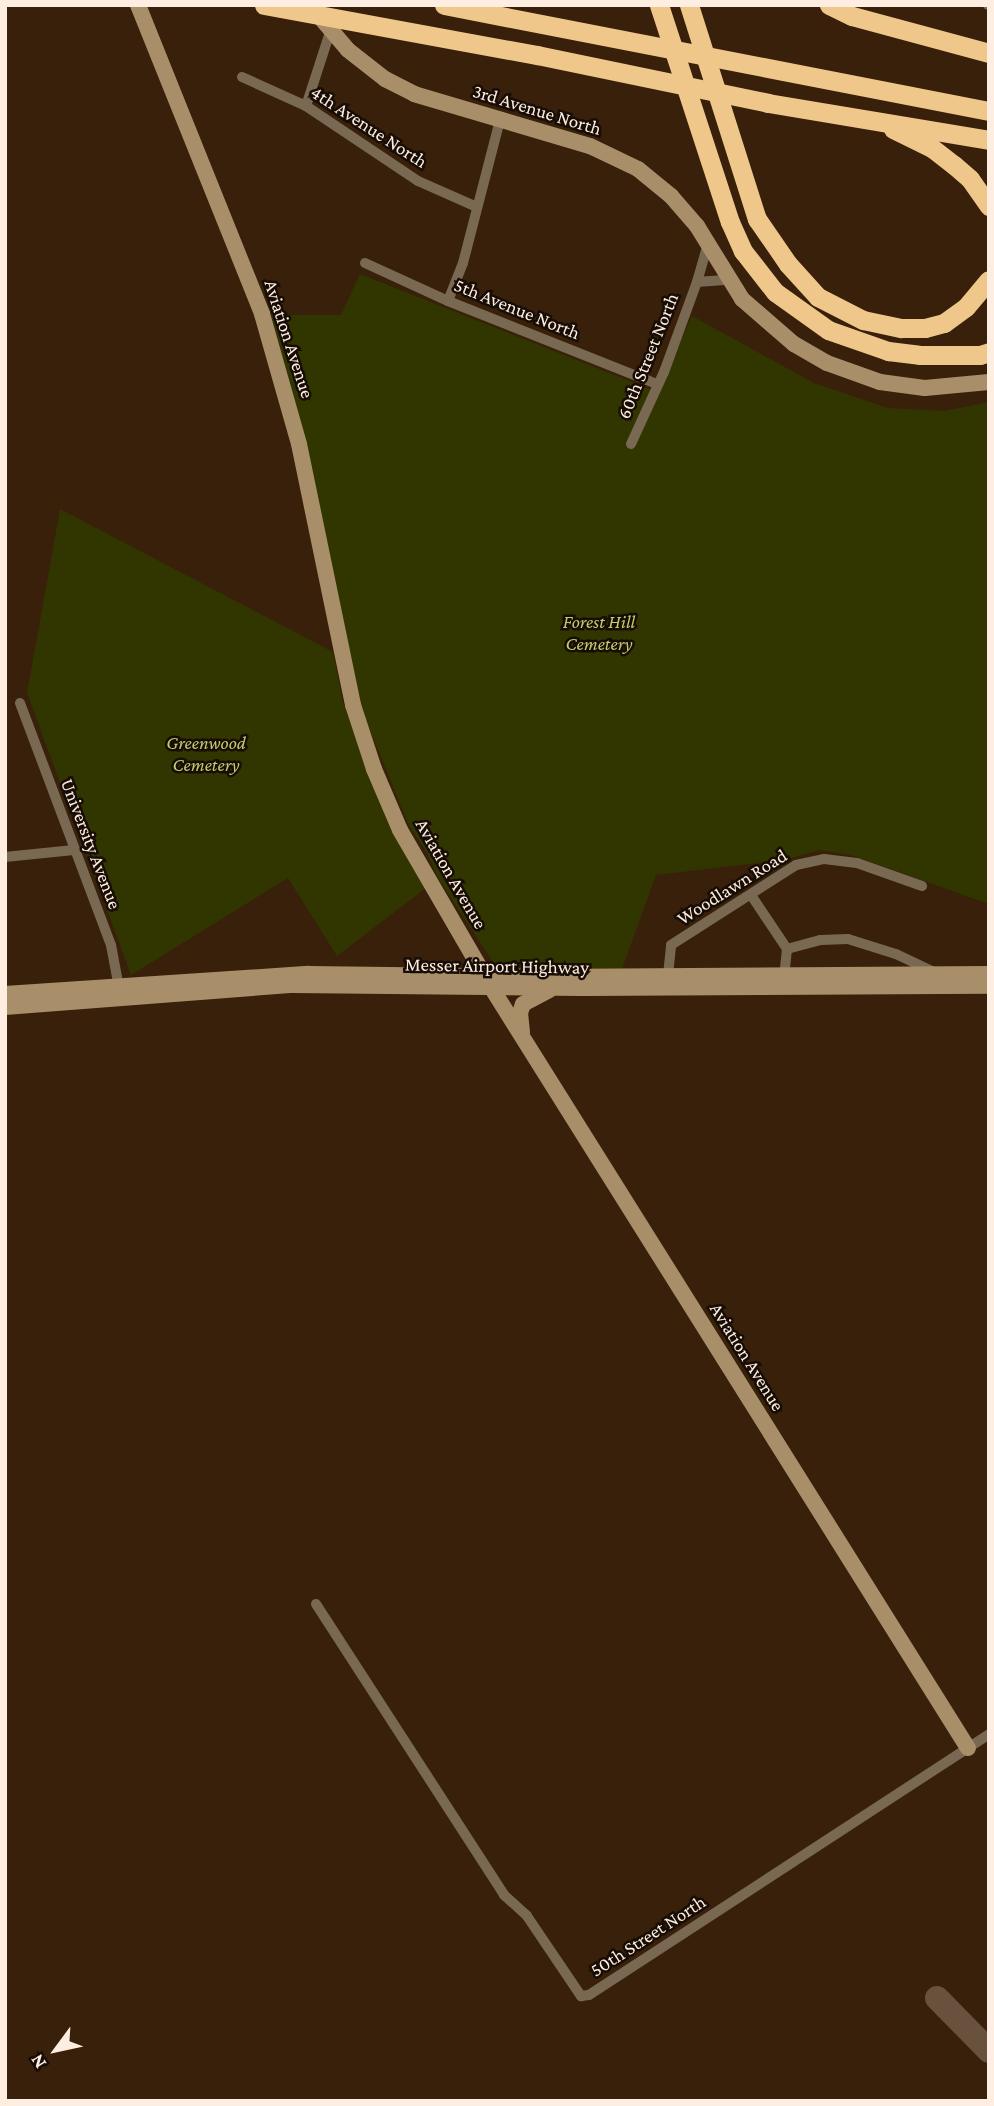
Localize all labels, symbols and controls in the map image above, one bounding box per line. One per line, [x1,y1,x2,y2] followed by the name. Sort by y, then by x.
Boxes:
[470,80,604,140] street label: 3rd Avenue North
[306,81,432,173] street label: 4th Avenue North
[451,273,583,345] street label: 5th Avenue North
[259,277,319,401] street label: Aviation Avenue
[612,290,684,422] street label: 60th Street North
[563,611,635,655] park label: Forest Hill Cemetery
[166,732,246,776] park label: Greenwood Cemetery
[56,776,126,912] street label: University Avenue
[410,815,492,933] street label: Aviation Avenue
[673,844,791,930] street label: Woodlawn Road
[405,953,589,979] street label: Messer Airport Highway
[705,1299,789,1415] street label: Aviation Avenue
[586,1890,710,1982] street label: 50th Street North
[21,2015,91,2085] north arrow
[26,2051,50,2073] text: N

